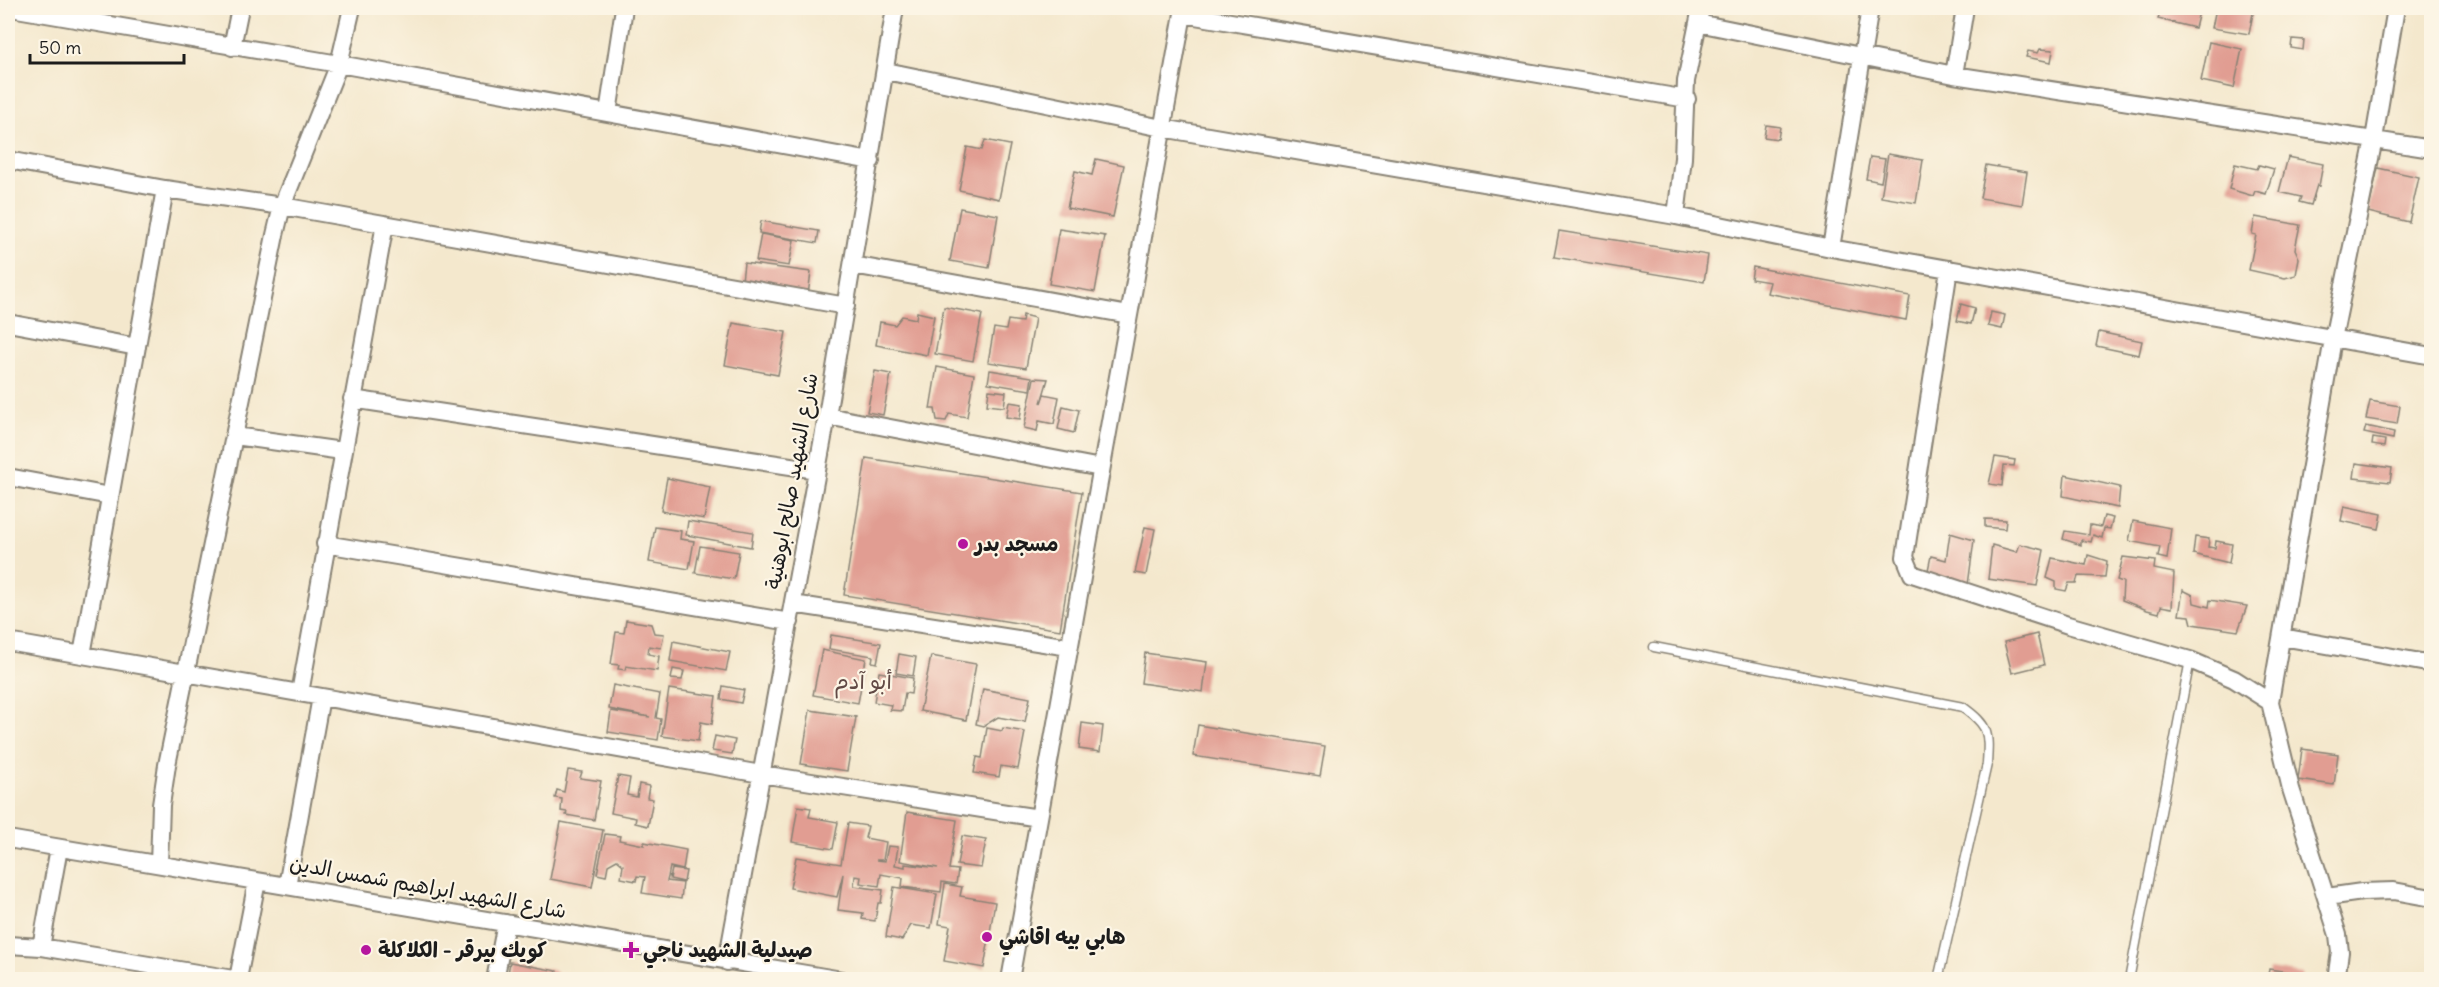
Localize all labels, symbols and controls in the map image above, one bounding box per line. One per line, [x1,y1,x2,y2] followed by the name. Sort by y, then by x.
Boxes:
[30,27,184,65] scale bar
[39,36,81,59] text: 50 m
[759,371,826,592] street label: شارع الشهيد صالح ابوهنية
[973,530,1059,557] place label: مسجد بدر
[956,537,970,551] marker: مسجد بدر
[834,667,893,699] district label: أبو آدم
[287,849,569,927] street label: شارع الشهيد ابراهيم شمس الدين
[999,923,1126,956] place label: هابي بيه اقاشي
[980,930,994,944] marker: هابي بيه اقاشي
[378,936,548,964] place label: كويك بيرقر - الكلاكلة
[643,936,813,969] place label: صيدلية الشهيد ناجي
[359,943,373,957] marker: كويك بيرقر - الكلاكلة
[624,943,638,957] marker: صيدلية الشهيد ناجي

